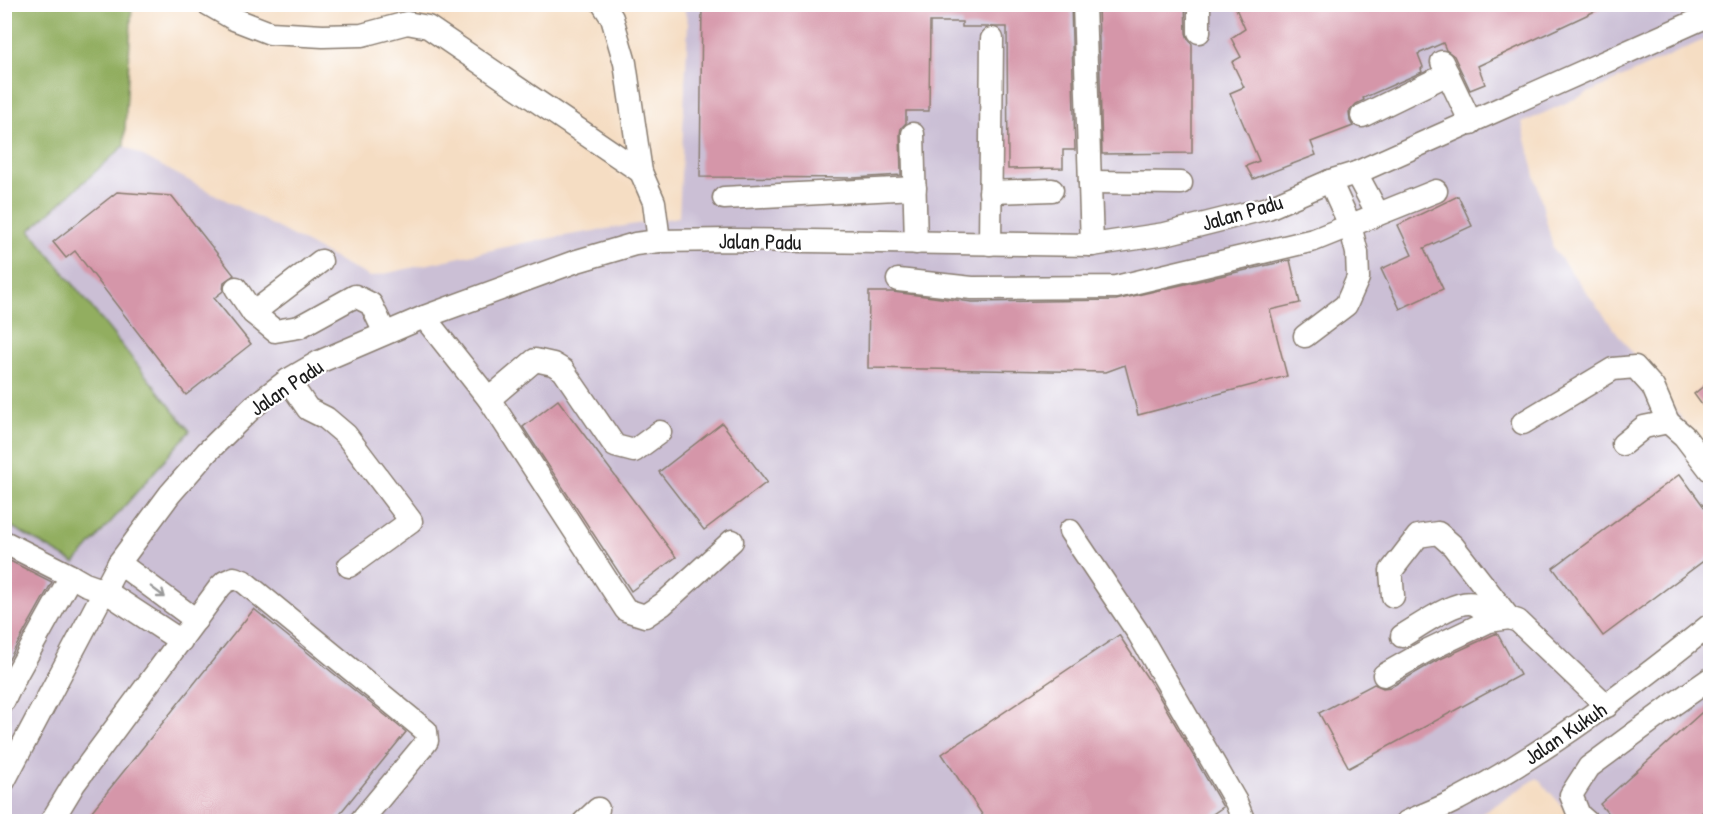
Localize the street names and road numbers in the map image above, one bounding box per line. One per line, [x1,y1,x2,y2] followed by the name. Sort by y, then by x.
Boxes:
[1198,186,1286,238] street label: Jalan Padu
[718,225,802,257] street label: Jalan Padu
[243,351,329,423] street label: Jalan Padu
[1518,694,1612,772] street label: Jalan Kukuh

